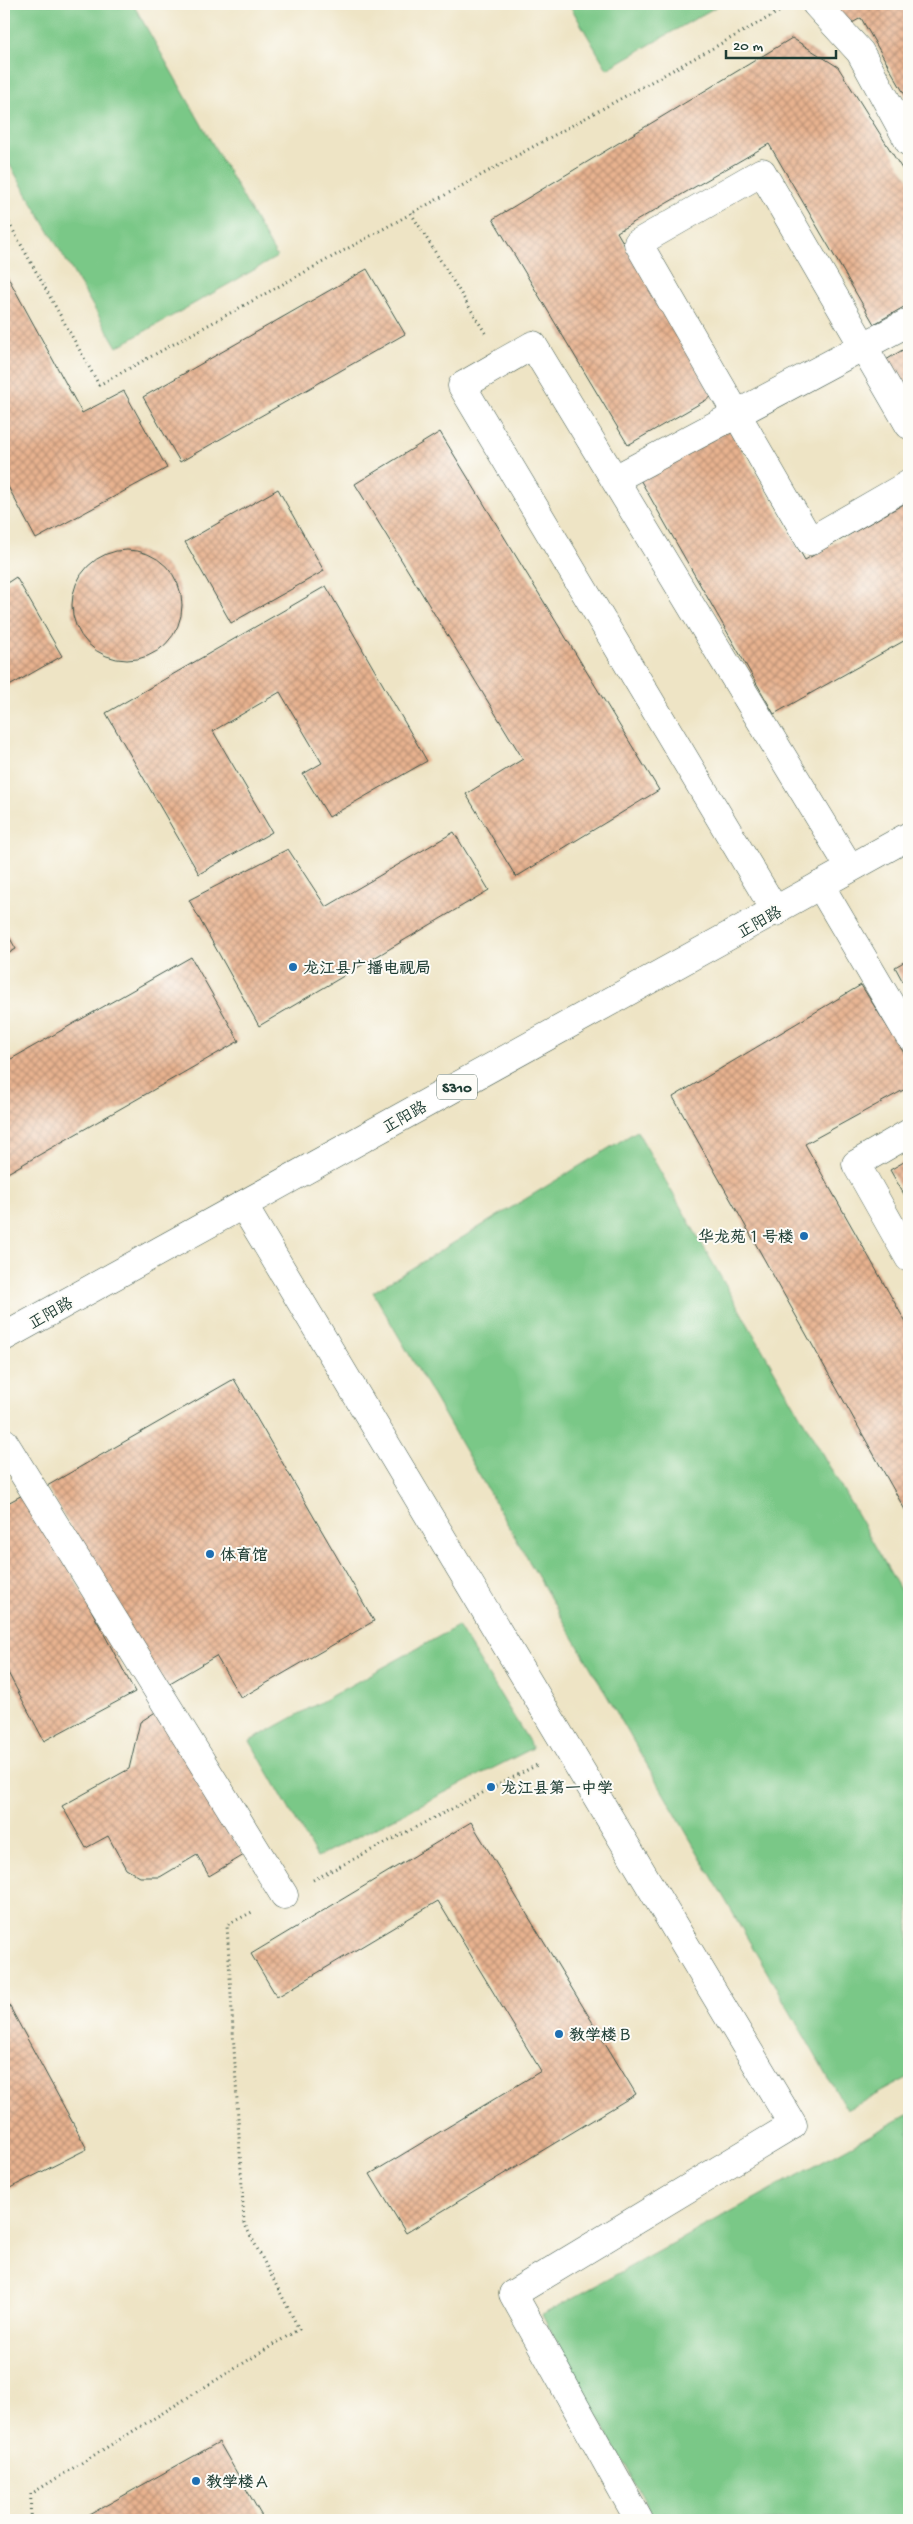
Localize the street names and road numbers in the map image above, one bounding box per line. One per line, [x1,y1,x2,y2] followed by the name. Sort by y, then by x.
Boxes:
[734,902,786,944] street label: 正阳路
[437,1074,477,1100] road number: S310
[379,1097,431,1139] street label: 正阳路
[25,1293,77,1335] street label: 正阳路

